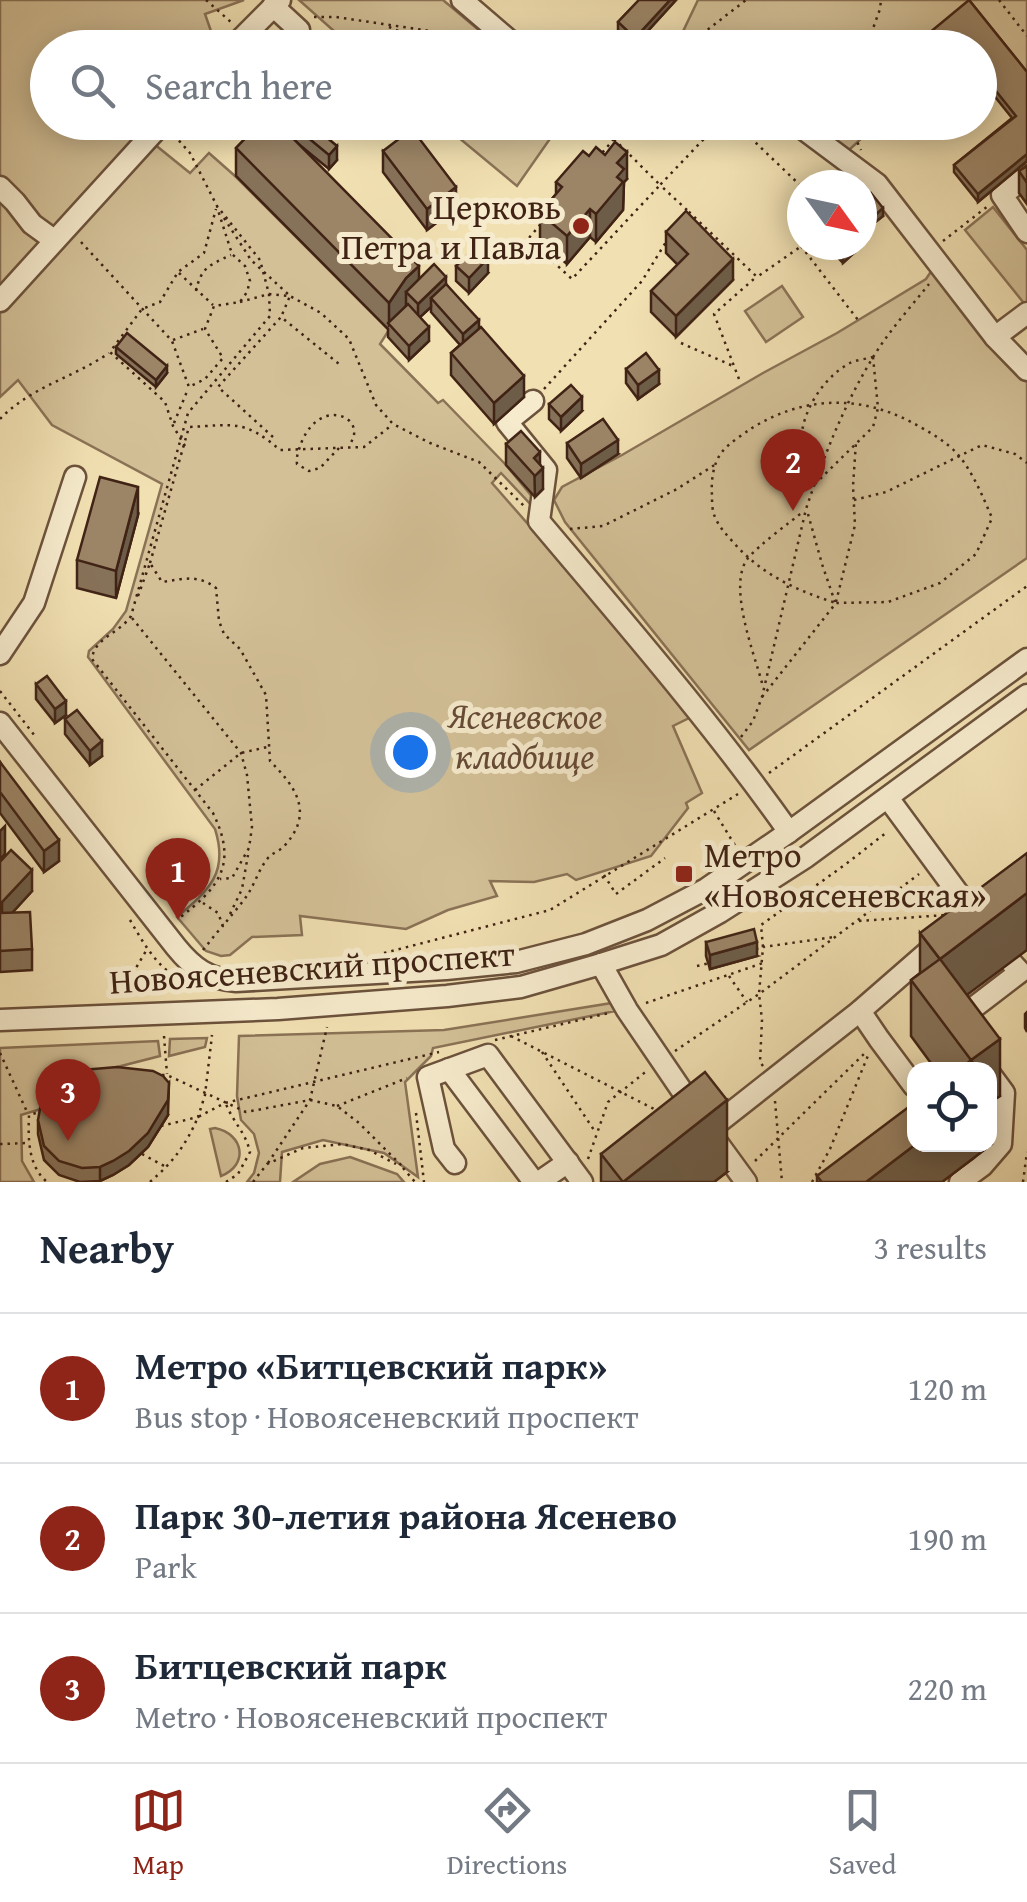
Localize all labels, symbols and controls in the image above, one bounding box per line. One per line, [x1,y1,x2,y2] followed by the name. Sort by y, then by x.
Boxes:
[30,30,997,140] search box
[145,57,333,113] text: Search here
[65,58,120,113] icon: search
[787,170,877,260] north arrow
[341,181,561,272] place label: Церковь Петра и Павла
[570,215,592,237] marker: Церковь Петра и Павла
[760,428,826,511] pin: 2
[447,690,602,781] park label: Ясеневское кладбище
[385,727,436,778] your location
[704,829,986,920] place label: Метро «Новоясеневская»
[146,838,210,920] pin: 1
[673,863,695,885] marker: Метро «Новоясеневская»
[108,927,516,1007] street label: Новоясеневский проспект
[36,1058,100,1141] pin: 3
[907,1062,997,1152] map controls
[907,1062,997,1152] button: locate
[40,1217,174,1278] text: Nearby
[874,1224,987,1271] text: 3 results
[135,1337,607,1393] text: Метро «Битцевский парк»
[64,1365,81,1412] text: 1
[908,1365,987,1412] text: 120 m
[135,1393,638,1440] text: Bus stop · Новоясеневский проспект
[135,1487,677,1543] text: Парк 30-летия района Ясенево
[64,1515,81,1562] text: 2
[908,1515,987,1562] text: 190 m
[135,1543,197,1590] text: Park
[135,1637,446,1693] text: Битцевский парк
[64,1665,81,1712] text: 3
[908,1665,987,1712] text: 220 m
[135,1693,607,1740] text: Metro · Новоясеневский проспект
[131,1783,186,1884] tab: Map
[447,1783,567,1884] tab: Directions
[829,1783,896,1884] tab: Saved

